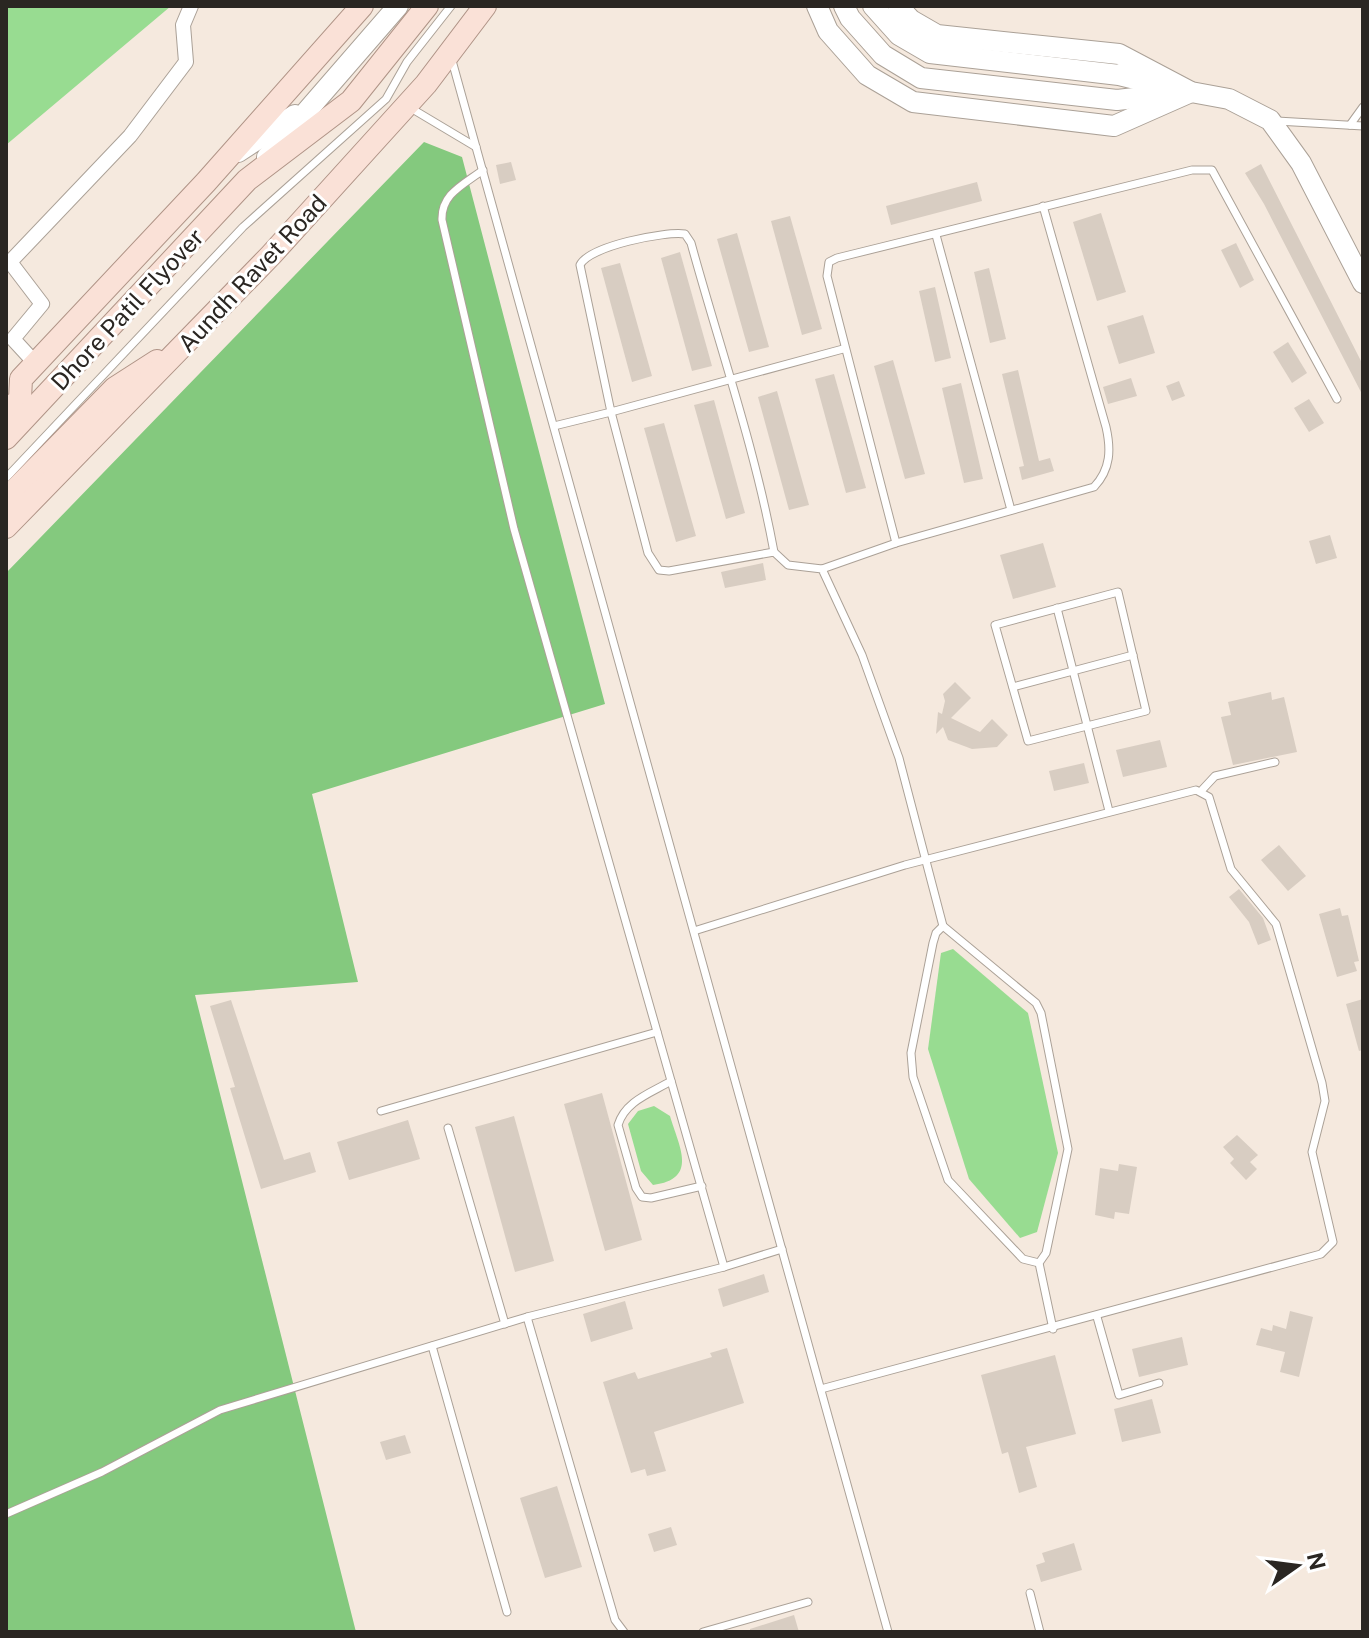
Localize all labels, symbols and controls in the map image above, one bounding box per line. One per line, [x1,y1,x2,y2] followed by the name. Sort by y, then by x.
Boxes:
[172,189,332,357] street label: Aundh Ravet Road
[45,222,209,396] street label: Dhore Patil Flyover
[1257,1526,1337,1606] north arrow
[1302,1550,1331,1573] text: N

